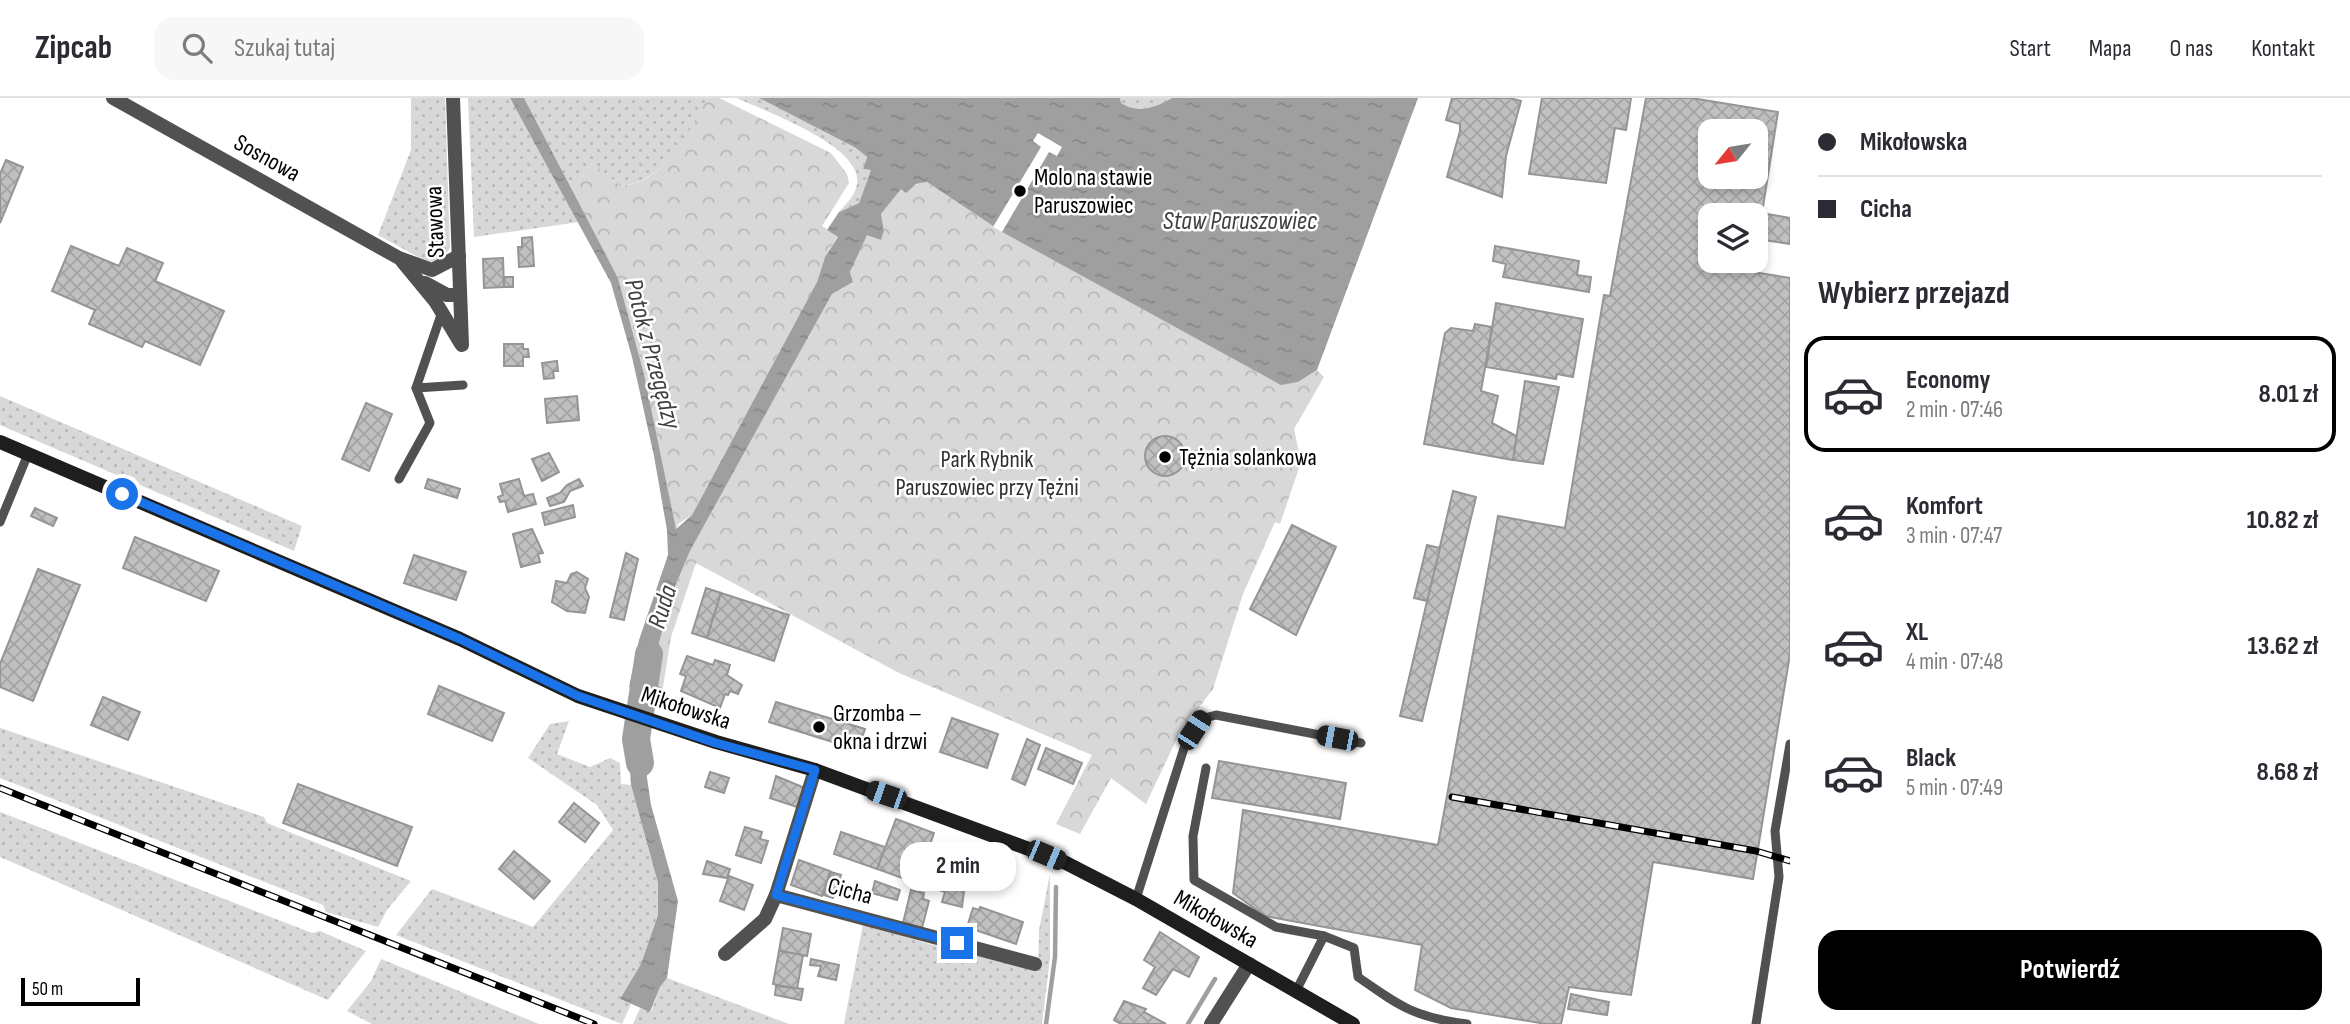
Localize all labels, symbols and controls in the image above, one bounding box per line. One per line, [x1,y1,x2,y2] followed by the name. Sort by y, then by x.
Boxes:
[154,17,644,80] search box
[35,28,112,68] text: Zipcab
[178,29,216,67] icon: search
[234,33,335,64] text: Szukaj tutaj
[2010,34,2051,63] text: Start
[2089,34,2131,63] text: Mapa
[2169,34,2213,63] text: O nas
[2251,34,2315,63] text: Kontakt
[1698,119,1768,189] north arrow
[1698,119,1768,273] map controls
[1860,127,1967,158] text: Mikołowska
[229,128,305,188] street label: Sosnowa
[1034,163,1152,220] place label: Molo na stawie Paruszowiec
[1012,183,1028,199] marker: Molo na stawie Paruszowiec
[419,185,451,259] street label: Stawowa
[1860,194,1912,225] text: Cicha
[1698,203,1768,273] button: layers
[1163,206,1318,237] water label: Staw Paruszowiec
[1818,274,2010,313] text: Wybierz przejazd
[617,276,687,433] water label: Potok z Przegędzy
[1822,363,1885,426] icon: car
[1906,365,1990,396] text: Economy
[2258,379,2318,410] text: 8.01 zł
[1906,396,2003,424] text: 2 min · 07:46
[1179,443,1317,472] place label: Tężnia solankowa
[895,445,1079,502] park label: Park Rybnik Paruszowiec przy Tężni
[1157,449,1173,465] marker: Tężnia solankowa
[106,478,138,510] route start
[1822,489,1885,552] icon: car
[1906,491,1983,522] text: Komfort
[2247,505,2318,536] text: 10.82 zł
[1906,522,2002,550] text: 3 min · 07:47
[642,581,684,632] water label: Ruda
[1822,615,1885,678] icon: car
[1906,617,1928,648] text: XL
[2248,631,2318,662] text: 13.62 zł
[1906,648,2003,676] text: 4 min · 07:48
[638,680,734,736] street label: Mikołowska
[833,699,927,756] place label: Grzomba – okna i drzwi
[1174,707,1215,753] car
[811,719,827,735] marker: Grzomba – okna i drzwi
[1315,724,1360,752] car
[1822,741,1885,804] icon: car
[1906,743,1956,774] text: Black
[2256,757,2318,788] text: 8.68 zł
[1906,774,2003,802] text: 5 min · 07:49
[863,778,910,812] car
[1023,837,1070,873] car
[899,842,1015,890] callout: 2 min
[936,852,980,880] text: 2 min
[824,871,876,911] street label: Cicha
[1169,883,1263,955] street label: Mikołowska
[941,927,973,959] route end
[1818,930,2322,1010] button: Potwierdź
[21,975,140,1007] scale bar
[32,978,63,1001] text: 50 m

